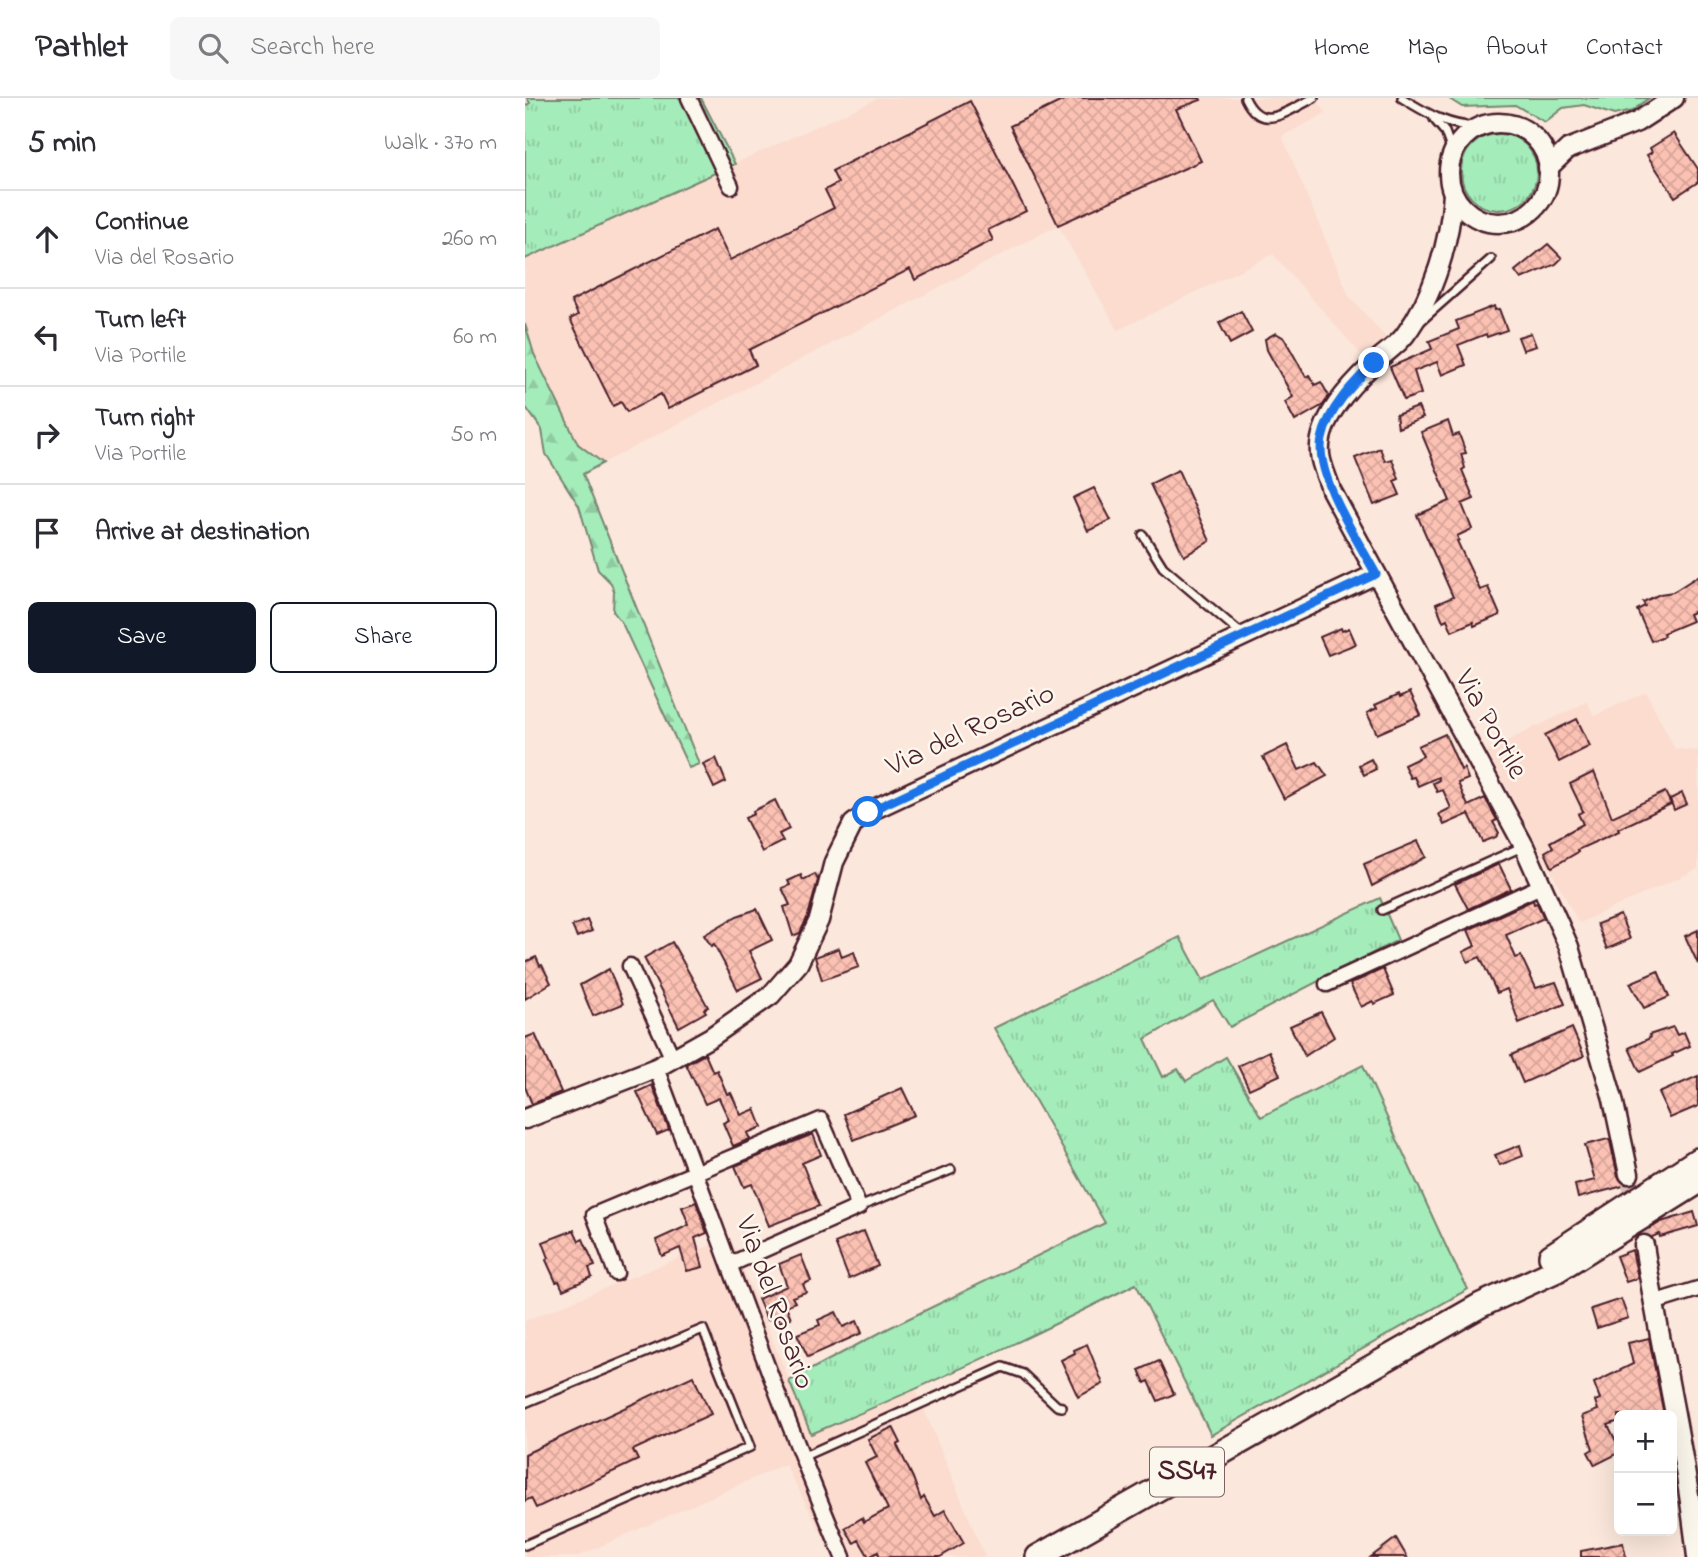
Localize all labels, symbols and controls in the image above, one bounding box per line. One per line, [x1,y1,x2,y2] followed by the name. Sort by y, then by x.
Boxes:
[170,17,660,80] search box
[35,24,128,72] text: Pathlet
[194,29,232,67] icon: search
[250,29,375,67] text: Search here
[1314,31,1370,66] text: Home
[1408,31,1448,66] text: Map
[1486,31,1548,66] text: About
[1586,31,1663,66] text: Contact
[28,122,96,166] text: 5 min
[384,127,497,160] text: Walk · 370 m
[95,204,188,242] text: Continue
[28,220,66,258] icon: ahead
[442,223,497,256] text: 260 m
[95,242,234,275] text: Via del Rosario
[95,302,186,340] text: Turn left
[28,318,66,356] icon: left
[453,321,497,354] text: 60 m
[95,340,186,373] text: Via Portile
[1358,347,1389,378] route end
[95,400,195,438] text: Turn right
[28,416,66,454] icon: right
[450,419,497,452] text: 50 m
[95,438,186,471] text: Via Portile
[28,514,66,552] icon: arrive
[95,514,310,552] text: Arrive at destination
[28,602,256,673] button: Save
[270,602,497,673] button: Share
[1441,661,1538,788] street label: Via Portile
[879,673,1063,790] street label: Via del Rosario
[852,796,883,827] route start
[722,1209,826,1396] street label: Via del Rosario
[1614,1410,1677,1536] map controls
[1614,1410,1677,1473] button: +
[1150,1448,1224,1496] road number: SS47
[1614,1473,1677,1536] button: −

